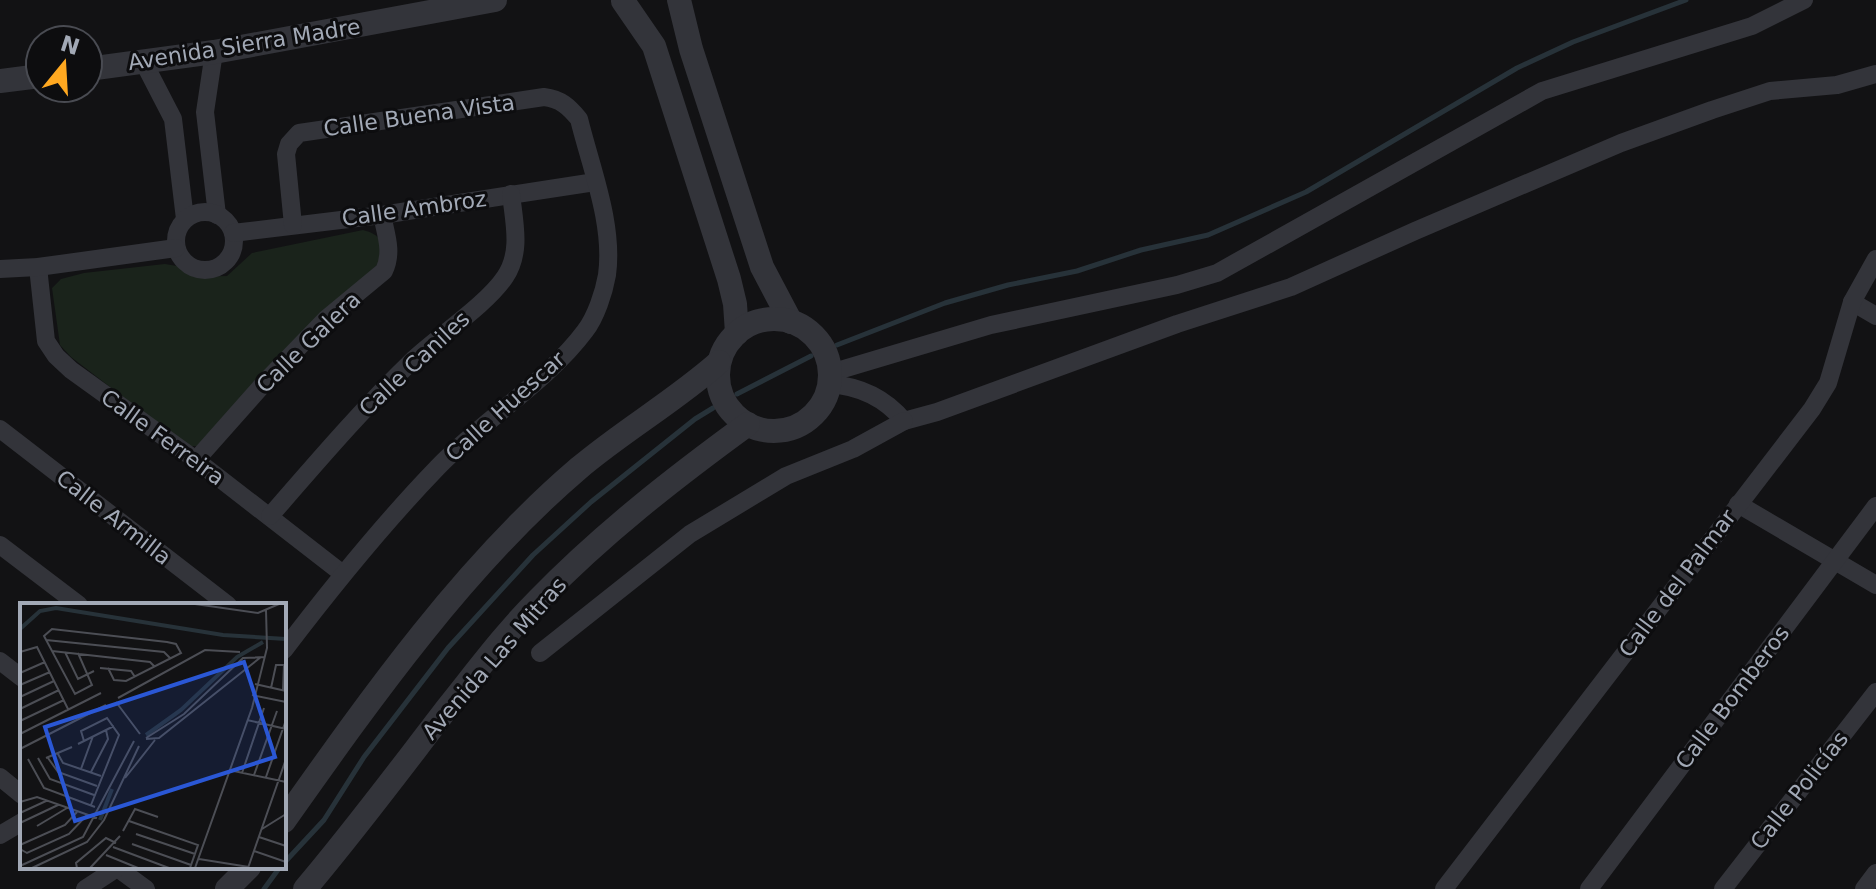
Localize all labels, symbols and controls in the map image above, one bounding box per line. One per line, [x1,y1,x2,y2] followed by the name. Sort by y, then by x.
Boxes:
[126,14,362,75] street label: Avenida Sierra Madre
[24,24,104,104] north arrow
[57,31,83,60] text: N
[322,90,516,141] street label: Calle Buena Vista
[340,186,488,231] street label: Calle Ambroz
[251,287,365,398] street label: Calle Galera
[354,306,475,421] street label: Calle Caniles
[441,346,571,466] street label: Calle Huescar
[96,384,229,490] street label: Calle Ferreira
[51,465,176,570] street label: Calle Armilla
[1614,504,1742,662] street label: Calle del Palmar
[417,572,572,745] street label: Avenida Las Mitras
[20,603,286,869] inset map
[1670,621,1794,774] street label: Calle Bomberos
[1746,726,1853,854] street label: Calle Policías

